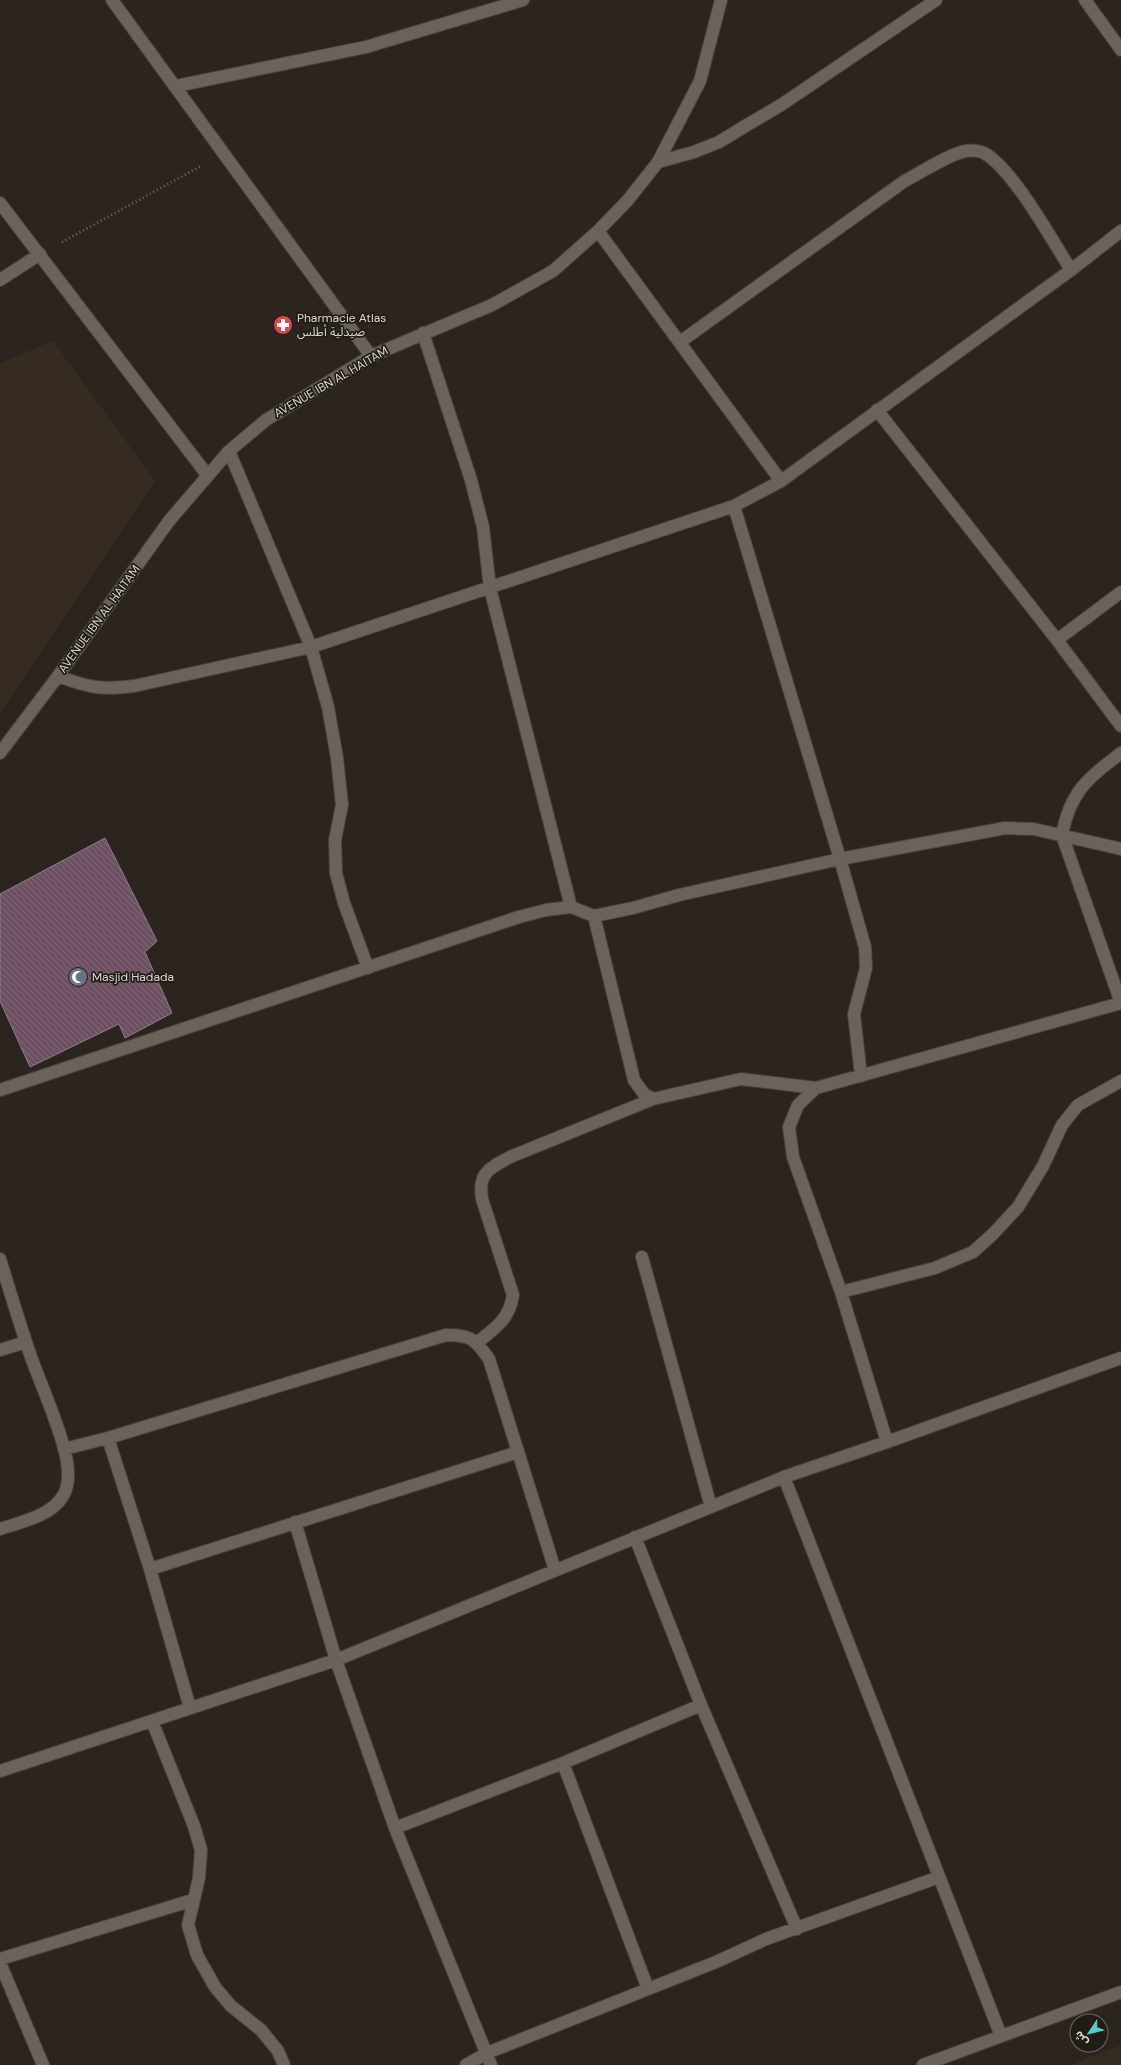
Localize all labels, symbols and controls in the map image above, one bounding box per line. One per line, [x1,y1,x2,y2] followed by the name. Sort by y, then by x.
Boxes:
[297,310,386,340] place label: Pharmacie Atlas صيدلية أطلس
[272,314,294,336] pharmacy icon: Pharmacie Atlas صيدلية أطلس
[271,343,391,421] street label: AVENUE IBN AL HAITAM
[54,562,144,676] street label: AVENUE IBN AL HAITAM
[67,966,89,988] mosque icon: Masjid Hadada
[92,969,174,985] place label: Masjid Hadada
[1069,2013,1109,2053] north arrow
[1071,2029,1091,2049] text: ش

